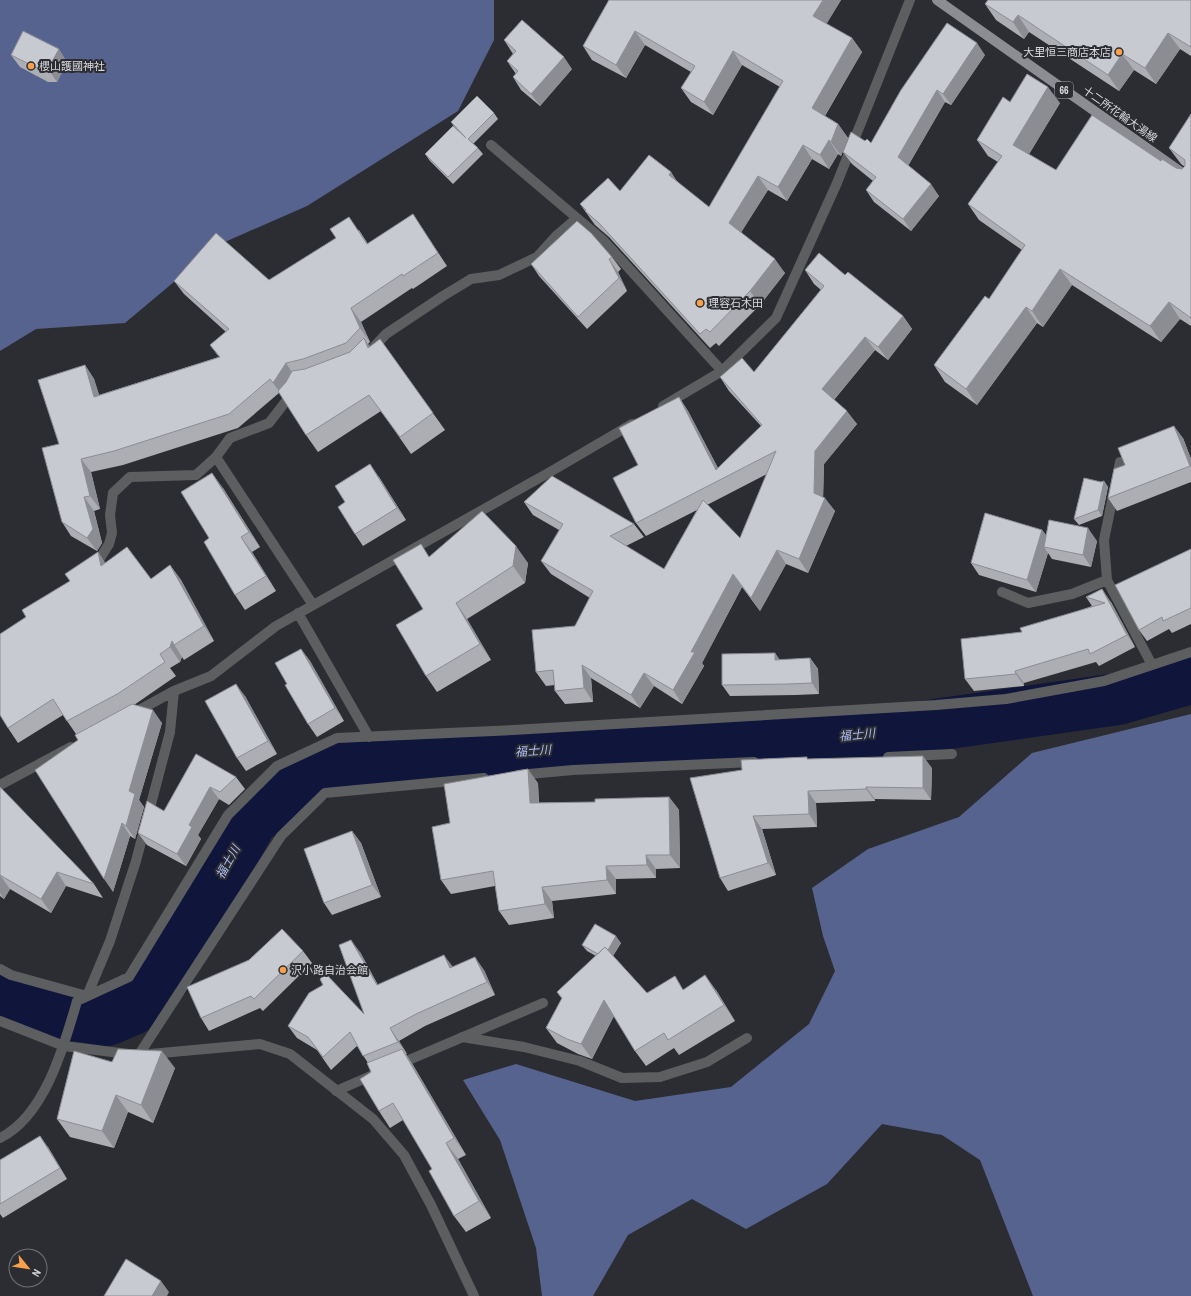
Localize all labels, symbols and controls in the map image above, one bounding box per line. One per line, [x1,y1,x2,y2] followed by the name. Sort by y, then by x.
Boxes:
[1023,45,1111,59] place label: 大里恒三商店本店
[1114,47,1124,57] marker: 大里恒三商店本店
[39,59,105,73] place label: 櫻山護國神社
[26,61,36,71] marker: 櫻山護國神社
[1055,82,1073,98] road number: 66
[1080,83,1160,145] street label: 十二所花輪大湯線
[708,296,763,310] place label: 理容石木田
[695,298,705,308] marker: 理容石木田
[838,725,878,745] water label: 福士川
[514,742,554,760] water label: 福士川
[212,841,245,882] water label: 福士川
[291,963,368,977] place label: 沢小路自治会館
[278,965,288,975] marker: 沢小路自治会館
[8,1248,48,1288] north arrow
[29,1267,44,1279] text: N

